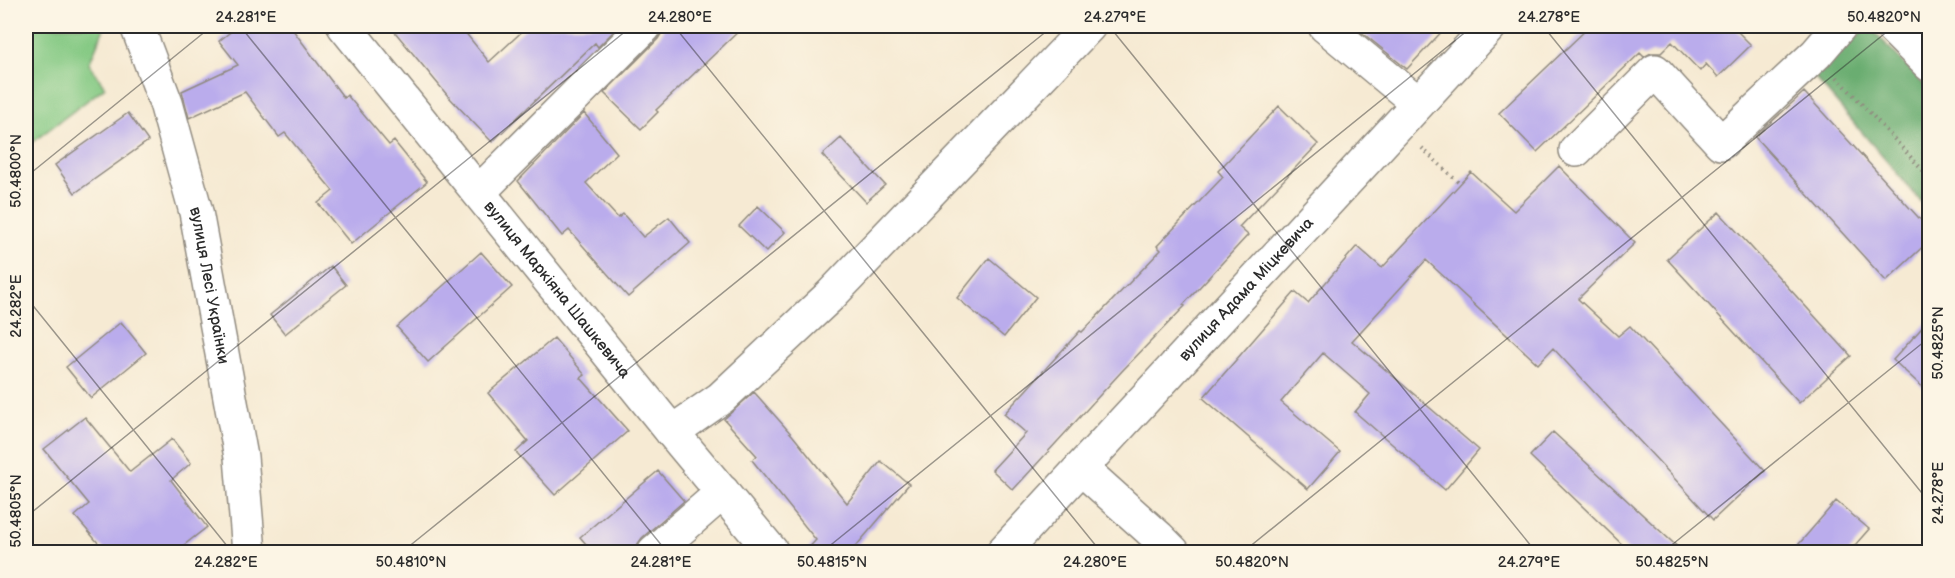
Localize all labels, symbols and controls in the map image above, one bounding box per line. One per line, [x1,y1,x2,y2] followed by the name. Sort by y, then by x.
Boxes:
[216,8,277,27] text: 24.281°E
[648,8,712,27] text: 24.280°E
[1084,8,1146,27] text: 24.279°E
[1518,8,1580,27] text: 24.278°E
[1847,8,1921,27] text: 50.4820°N
[7,134,26,208] text: 50.4800°N
[480,197,635,383] street label: вулиця Маркіяна Шашкевича
[185,205,233,366] street label: вулиця Лесі Українки
[1175,213,1318,365] street label: вулиця Адама Міцкевича
[7,274,26,338] text: 24.282°E
[1929,306,1948,380] text: 50.4825°N
[1929,462,1948,524] text: 24.278°E
[7,474,26,548] text: 50.4805°N
[194,553,258,572] text: 24.282°E
[375,553,447,572] text: 50.4810°N
[631,553,692,572] text: 24.281°E
[797,553,867,572] text: 50.4815°N
[1063,553,1127,572] text: 24.280°E
[1215,553,1289,572] text: 50.4820°N
[1498,553,1560,572] text: 24.279°E
[1635,553,1709,572] text: 50.4825°N

